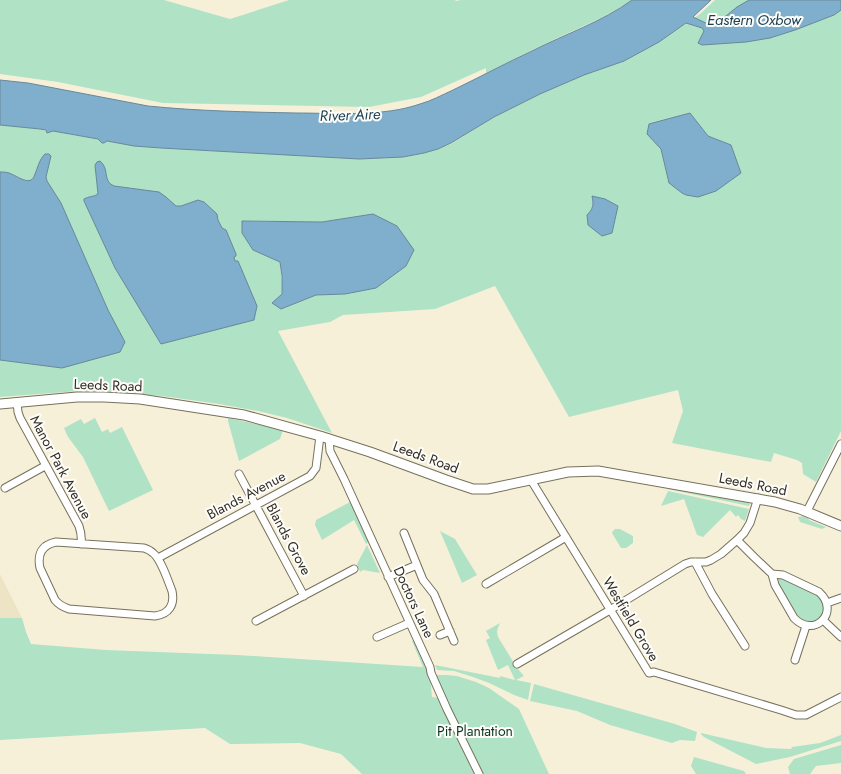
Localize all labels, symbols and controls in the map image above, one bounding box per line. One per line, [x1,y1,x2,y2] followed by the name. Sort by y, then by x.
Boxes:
[707,9,802,31] water label: Eastern Oxbow
[319,103,381,127] water label: River Aire
[73,374,143,396] street label: Leeds Road
[25,412,97,522] street label: Manor Park Avenue
[390,436,462,478] street label: Leeds Road
[203,466,289,524] street label: Blands Avenue
[717,468,789,500] street label: Leeds Road
[262,499,316,579] street label: Blands Grove
[389,563,439,641] street label: Doctors Lane
[598,573,664,665] street label: Westfield Grove
[437,721,513,741] park label: Pit Plantation

